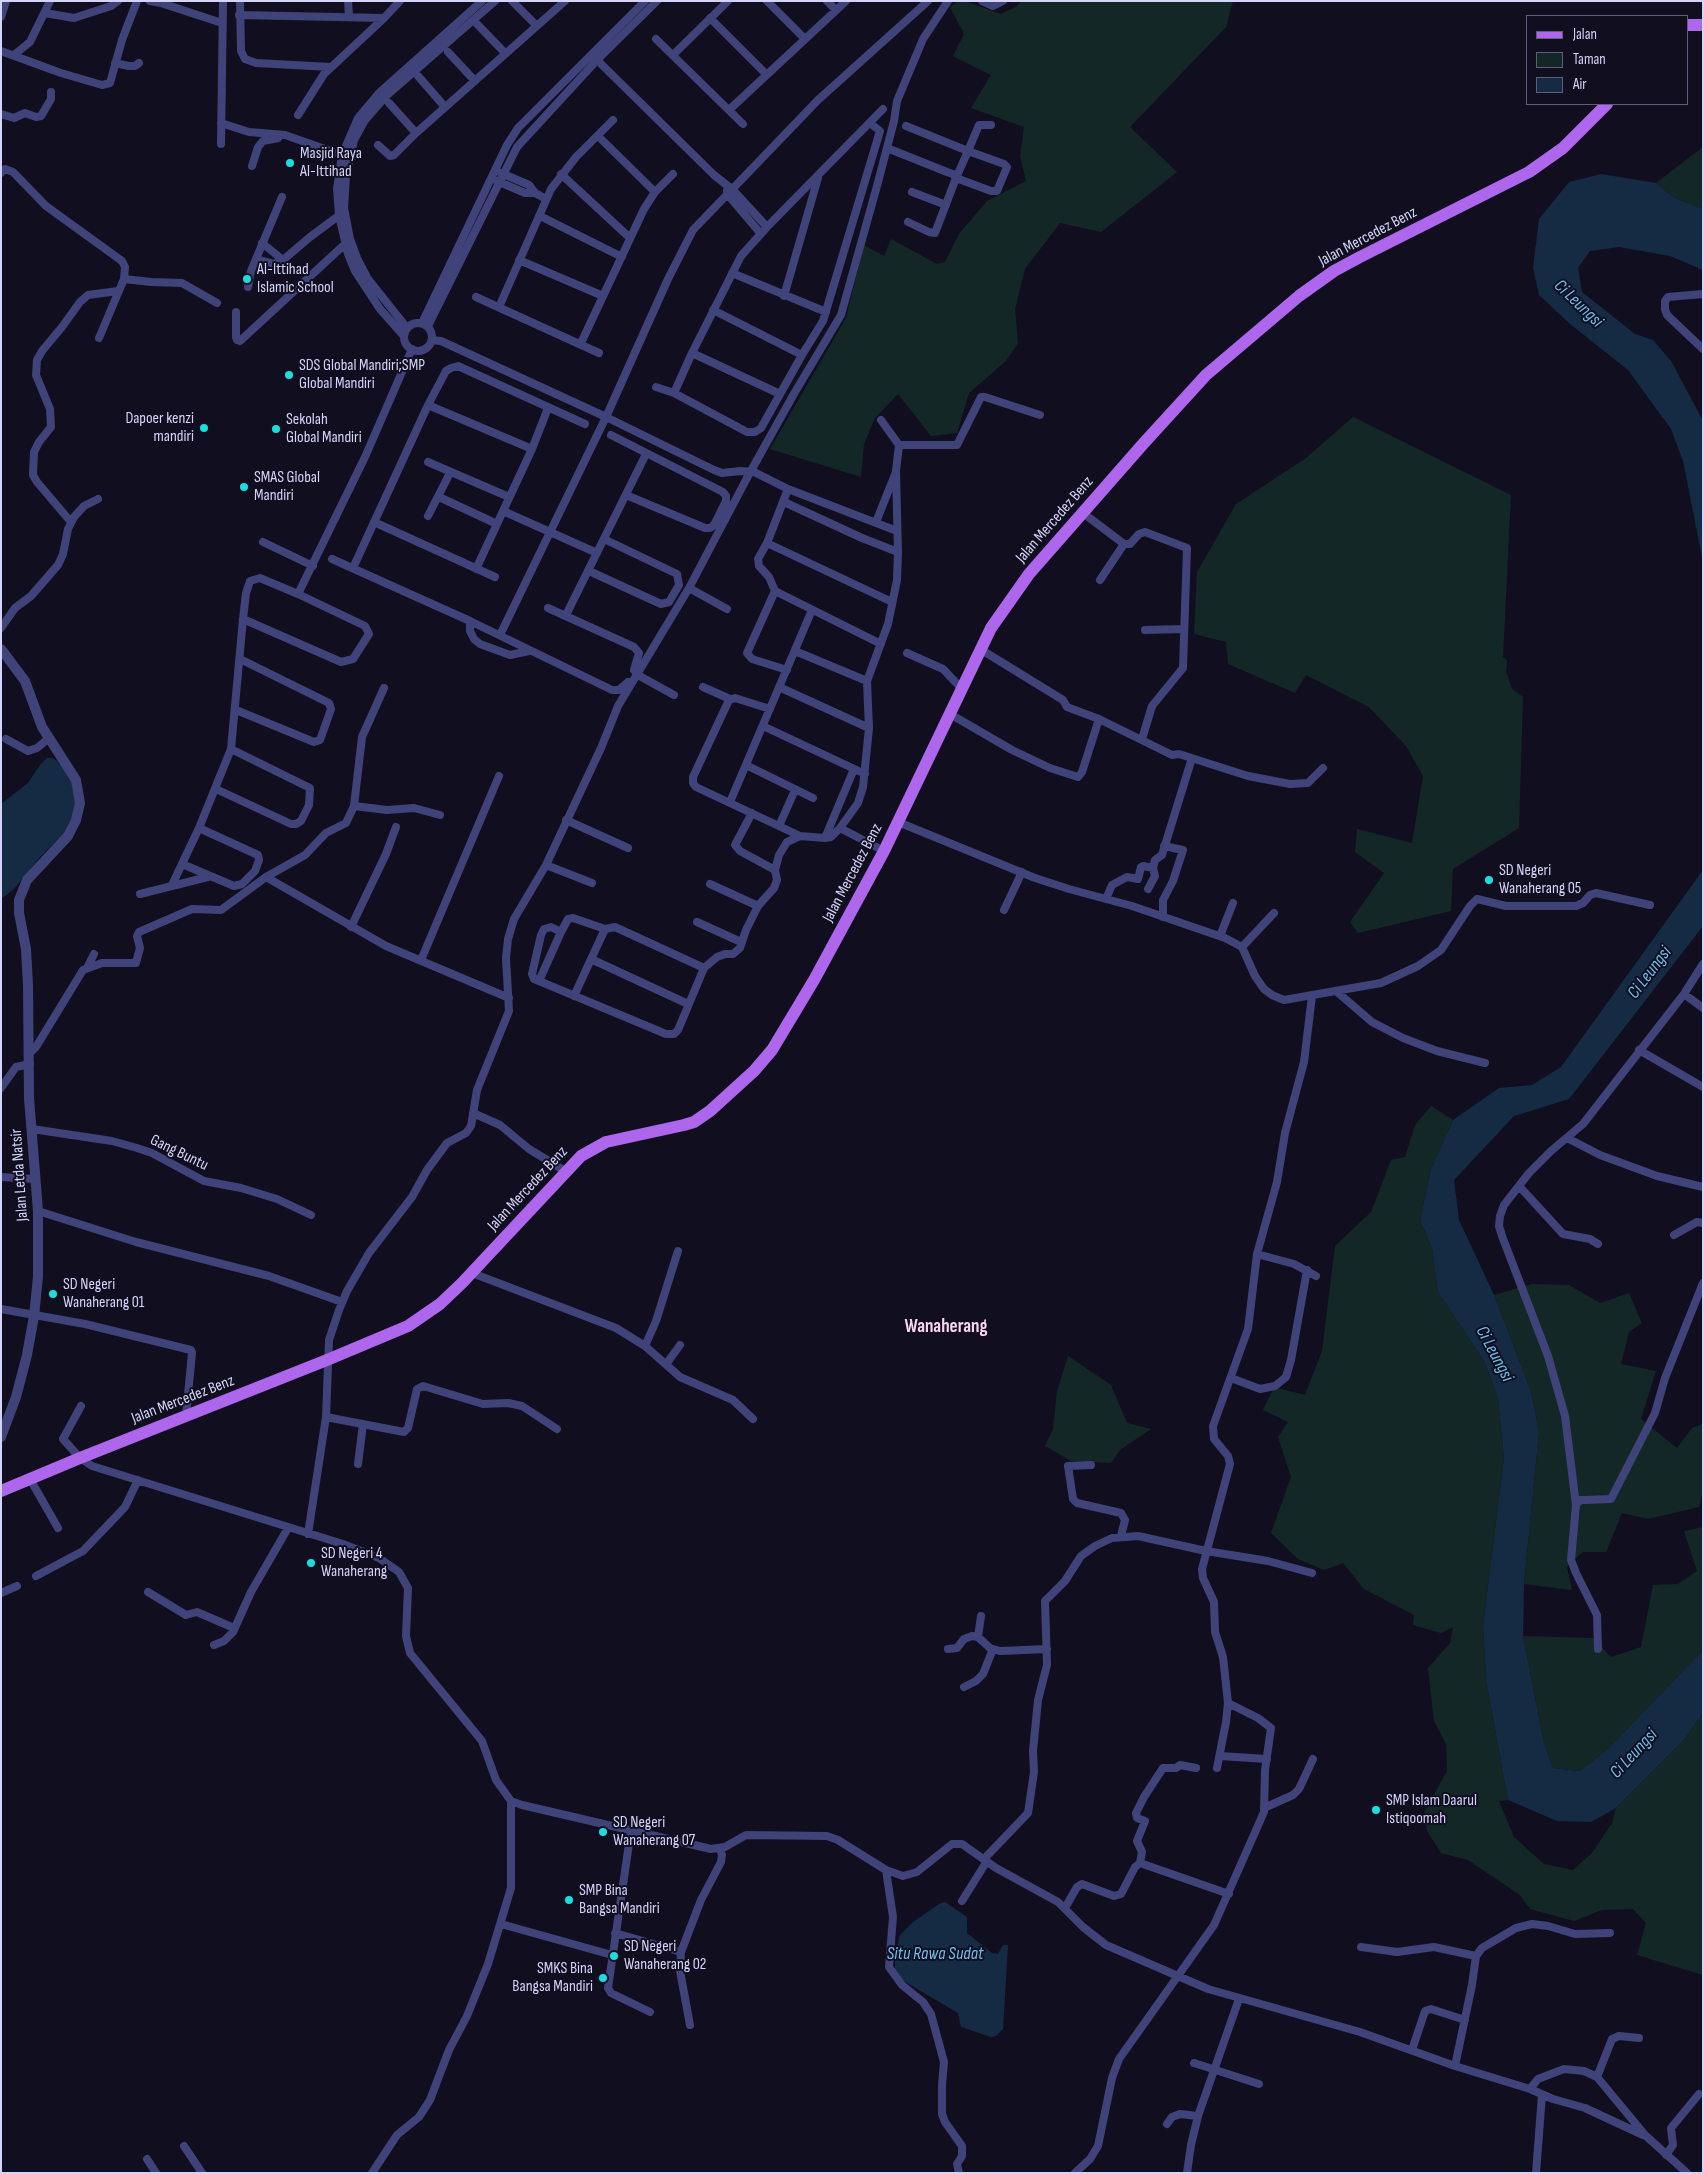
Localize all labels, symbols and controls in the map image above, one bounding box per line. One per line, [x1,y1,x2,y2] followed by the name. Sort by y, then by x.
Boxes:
[1526,15,1689,105] legend
[1573,25,1597,44] text: Jalan
[1573,50,1606,69] text: Taman
[1573,75,1587,94] text: Air
[300,144,362,182] place label: Masjid Raya Al-Ittihad
[284,157,296,169] marker: Masjid Raya Al-Ittihad
[1316,203,1420,271] street label: Jalan Mercedez Benz
[257,260,334,298] place label: Al-Ittihad Islamic School
[241,273,253,285] marker: Al-Ittihad Islamic School
[1549,275,1607,333] water label: Ci Leungsi
[299,356,425,394] place label: SDS Global Mandiri;SMP Global Mandiri
[283,369,295,381] marker: SDS Global Mandiri;SMP Global Mandiri
[125,409,194,447] place label: Dapoer kenzi mandiri
[286,410,362,448] place label: Sekolah Global Mandiri
[198,422,210,434] marker: Dapoer kenzi mandiri
[270,423,282,435] marker: Sekolah Global Mandiri
[254,468,320,506] place label: SMAS Global Mandiri
[1012,473,1098,567] street label: Jalan Mercedez Benz
[238,481,250,493] marker: SMAS Global Mandiri
[819,821,887,925] street label: Jalan Mercedez Benz
[1499,861,1581,899] place label: SD Negeri Wanaherang 05
[1483,874,1495,886] marker: SD Negeri Wanaherang 05
[1623,943,1677,1003] water label: Ci Leungsi
[7,1128,33,1222] street label: Jalan Letda Natsir
[147,1131,211,1175] street label: Gang Buntu
[484,1143,572,1235] street label: Jalan Mercedez Benz
[63,1275,144,1313] place label: SD Negeri Wanaherang 01
[47,1288,59,1300] marker: SD Negeri Wanaherang 01
[904,1316,988,1338] district label: Wanaherang
[1470,1323,1518,1385] water label: Ci Leungsi
[129,1372,237,1428] street label: Jalan Mercedez Benz
[321,1544,387,1582] place label: SD Negeri 4 Wanaherang
[305,1557,317,1569] marker: SD Negeri 4 Wanaherang
[1606,1725,1662,1783] water label: Ci Leungsi
[1386,1791,1477,1829] place label: SMP Islam Daarul Istiqoomah
[1370,1804,1382,1816] marker: SMP Islam Daarul Istiqoomah
[613,1813,695,1851] place label: SD Negeri Wanaherang 07
[597,1826,609,1838] marker: SD Negeri Wanaherang 07
[579,1881,660,1919] place label: SMP Bina Bangsa Mandiri
[563,1894,575,1906] marker: SMP Bina Bangsa Mandiri
[624,1937,706,1975] place label: SD Negeri Wanaherang 02
[887,1943,983,1965] water label: Situ Rawa Sudat
[608,1950,620,1962] marker: SD Negeri Wanaherang 02
[512,1959,593,1997] place label: SMKS Bina Bangsa Mandiri
[597,1972,609,1984] marker: SMKS Bina Bangsa Mandiri

